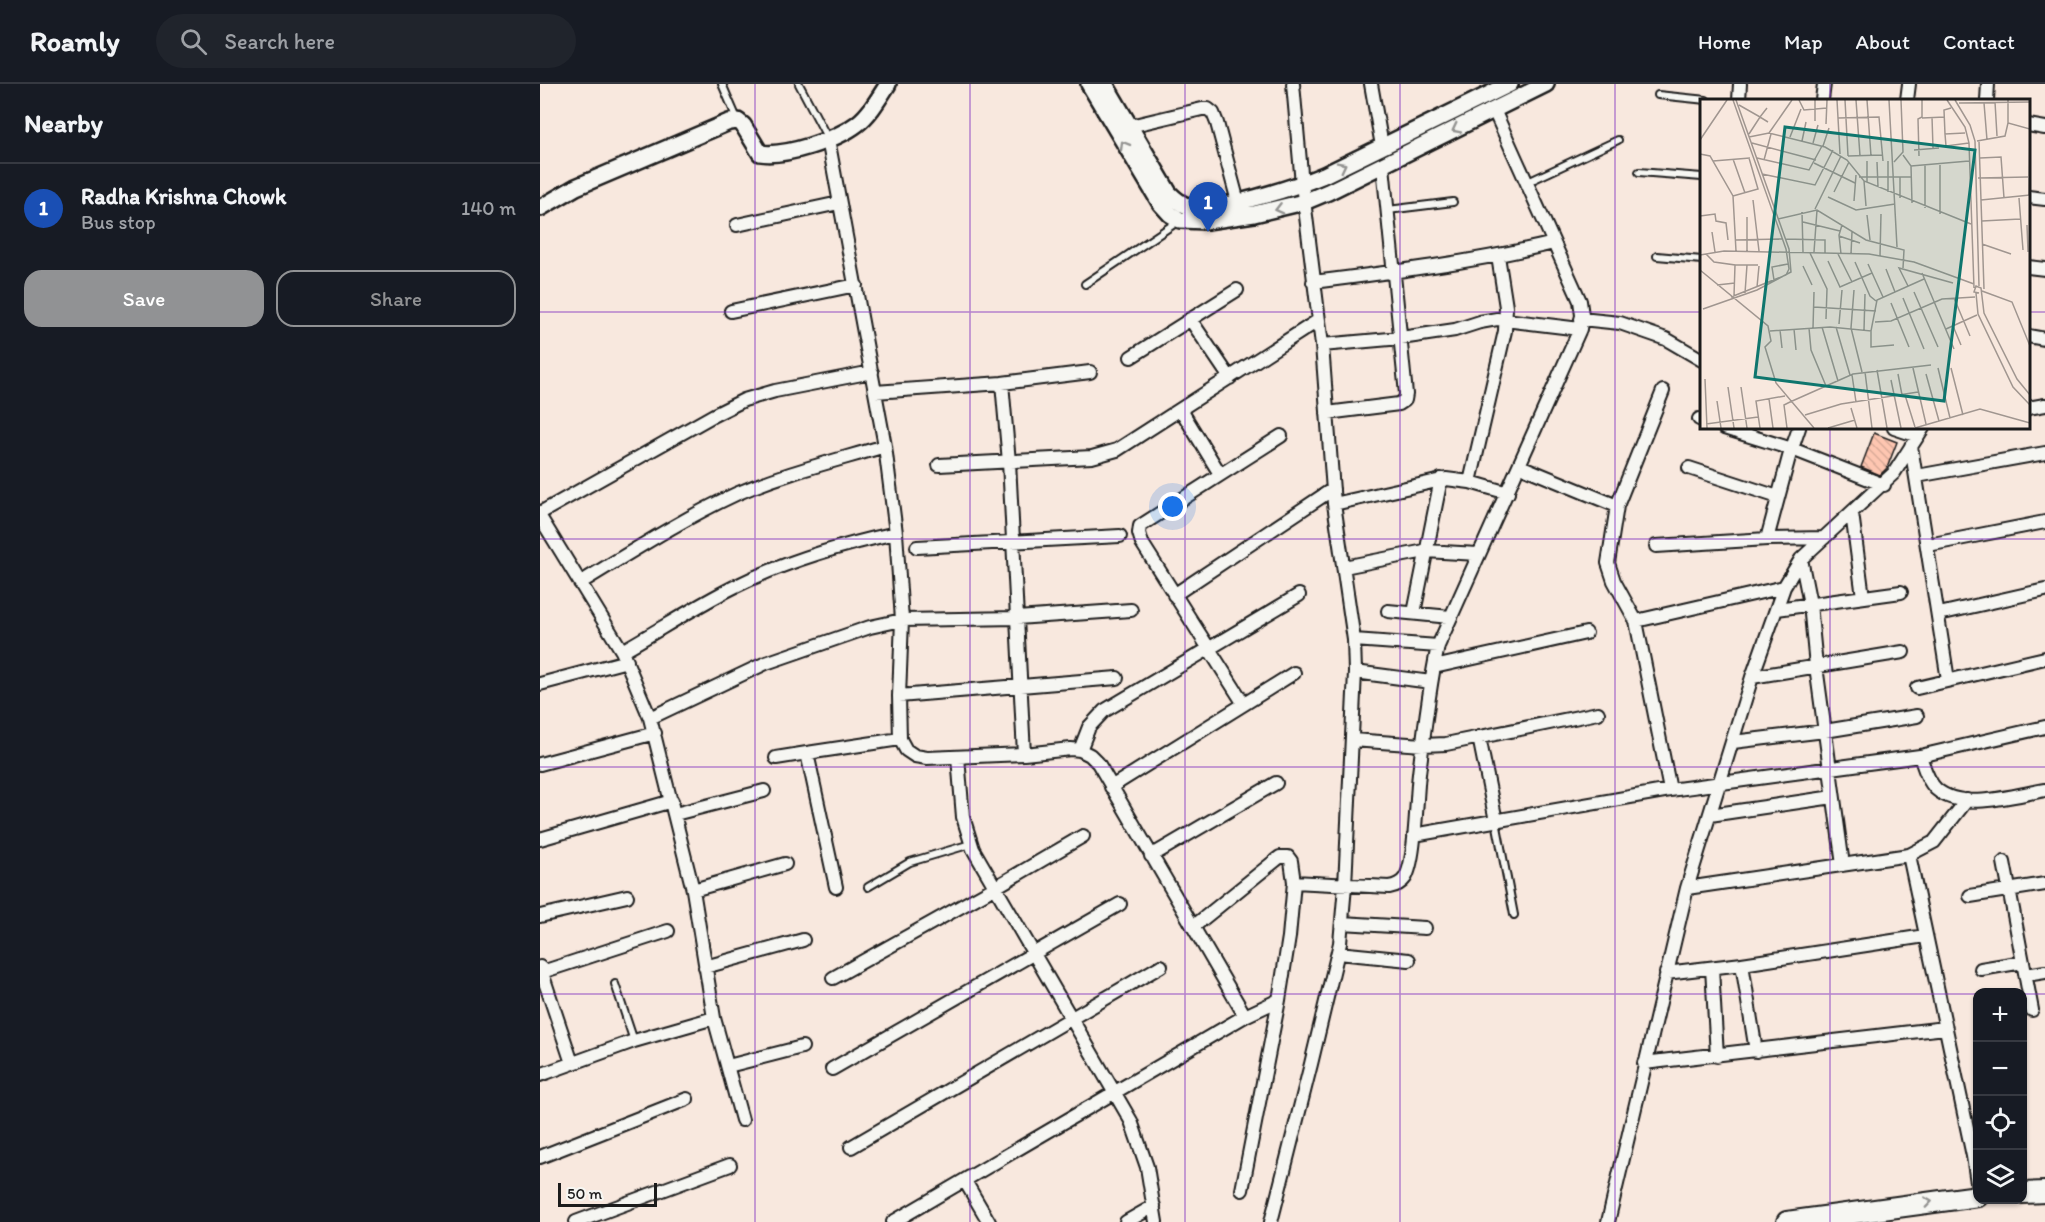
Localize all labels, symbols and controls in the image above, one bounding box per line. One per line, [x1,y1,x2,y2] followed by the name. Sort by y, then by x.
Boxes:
[156,14,576,68] search box
[30,24,120,58] text: Roamly
[177,25,210,58] icon: search
[225,28,335,55] text: Search here
[1698,29,1751,54] text: Home
[1784,29,1823,54] text: Map
[1856,29,1910,54] text: About
[1943,29,2015,54] text: Contact
[1700,99,2030,429] inset map
[24,107,103,139] text: Nearby
[1452,121,1463,133] one-way arrow
[1120,141,1132,151] one-way arrow
[1336,162,1347,174] one-way arrow
[1188,182,1228,232] pin: 1
[81,183,286,210] text: Radha Krishna Chowk
[39,196,48,220] text: 1
[461,196,516,220] text: 140 m
[1274,201,1284,214] one-way arrow
[81,210,156,234] text: Bus stop
[24,270,264,327] button: Save
[276,270,516,327] button: Share
[1158,492,1187,521] your location
[1973,988,2027,1204] map controls
[1973,988,2027,1042] button: +
[1973,1042,2027,1096] button: −
[1973,1096,2027,1150] button: locate
[1973,1150,2027,1204] button: layers
[558,1180,657,1208] scale bar
[567,1184,602,1203] text: 50 m
[1923,1197,1932,1209] one-way arrow

